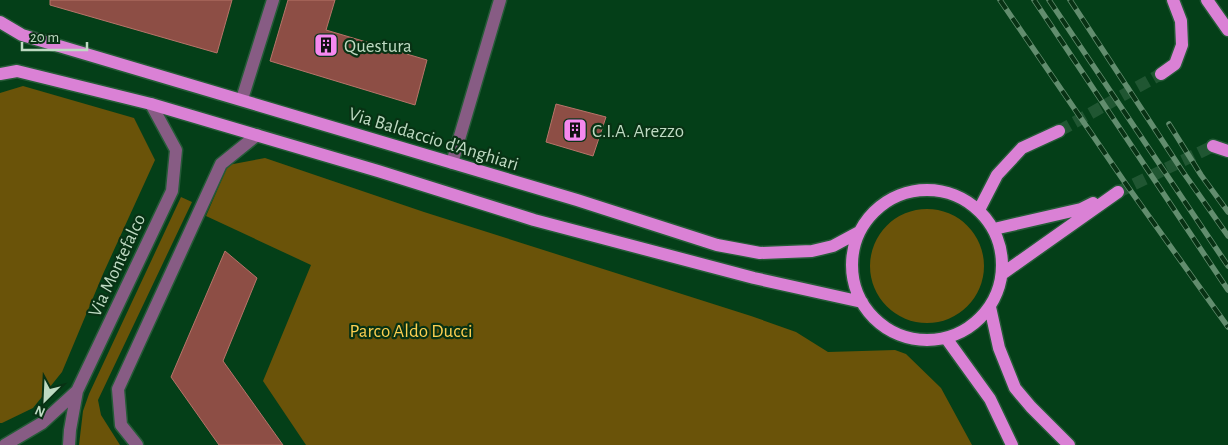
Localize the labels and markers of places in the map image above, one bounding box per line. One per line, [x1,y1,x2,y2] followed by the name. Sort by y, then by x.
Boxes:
[313,32,339,58] building icon: Questura
[344,37,412,56] place label: Questura
[562,117,588,143] building icon: C.I.A. Arezzo
[592,122,684,141] place label: C.I.A. Arezzo

